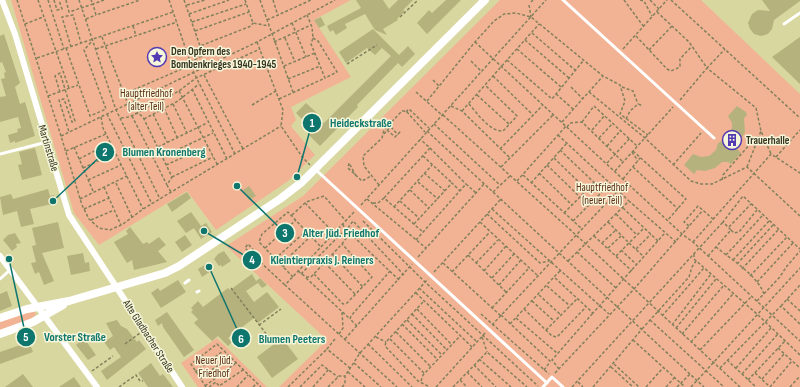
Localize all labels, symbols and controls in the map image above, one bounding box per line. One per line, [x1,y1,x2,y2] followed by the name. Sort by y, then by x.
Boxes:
[171,45,277,71] place label: Den Opfern des Bombenkrieges 1940-1945
[146,46,168,68] place icon: Den Opfern des Bombenkrieges 1940-1945
[120,87,173,113] park label: Hauptfriedhof (alter Teil)
[302,111,400,135] callout: Heideckstraße
[310,116,315,131] text: 1
[330,116,392,131] text: Heideckstraße
[35,123,62,173] street label: Martinstraße
[721,129,743,151] building icon: Trauerhalle
[746,134,790,147] place label: Trauerhalle
[95,140,214,164] callout: Blumen Kronenberg
[102,145,108,160] text: 2
[123,145,205,160] text: Blumen Kronenberg
[576,181,629,207] park label: Hauptfriedhof (neuer Teil)
[275,221,387,245] callout: Alter Jüd. Friedhof
[282,226,288,241] text: 3
[302,226,379,241] text: Alter Jüd. Friedhof
[242,248,381,272] callout: Kleintierpraxis J. Reiners
[249,253,255,268] text: 4
[270,253,374,268] text: Kleintierpraxis J. Reiners
[120,297,177,375] street label: Alte Gladbacher Straße
[16,325,114,349] callout: Vorster Straße
[231,326,333,350] callout: Blumen Peeters
[23,330,29,345] text: 5
[44,330,106,345] text: Vorster Straße
[238,332,244,347] text: 6
[259,332,326,347] text: Blumen Peeters
[195,354,233,380] park label: Neuer Jüd. Friedhof

